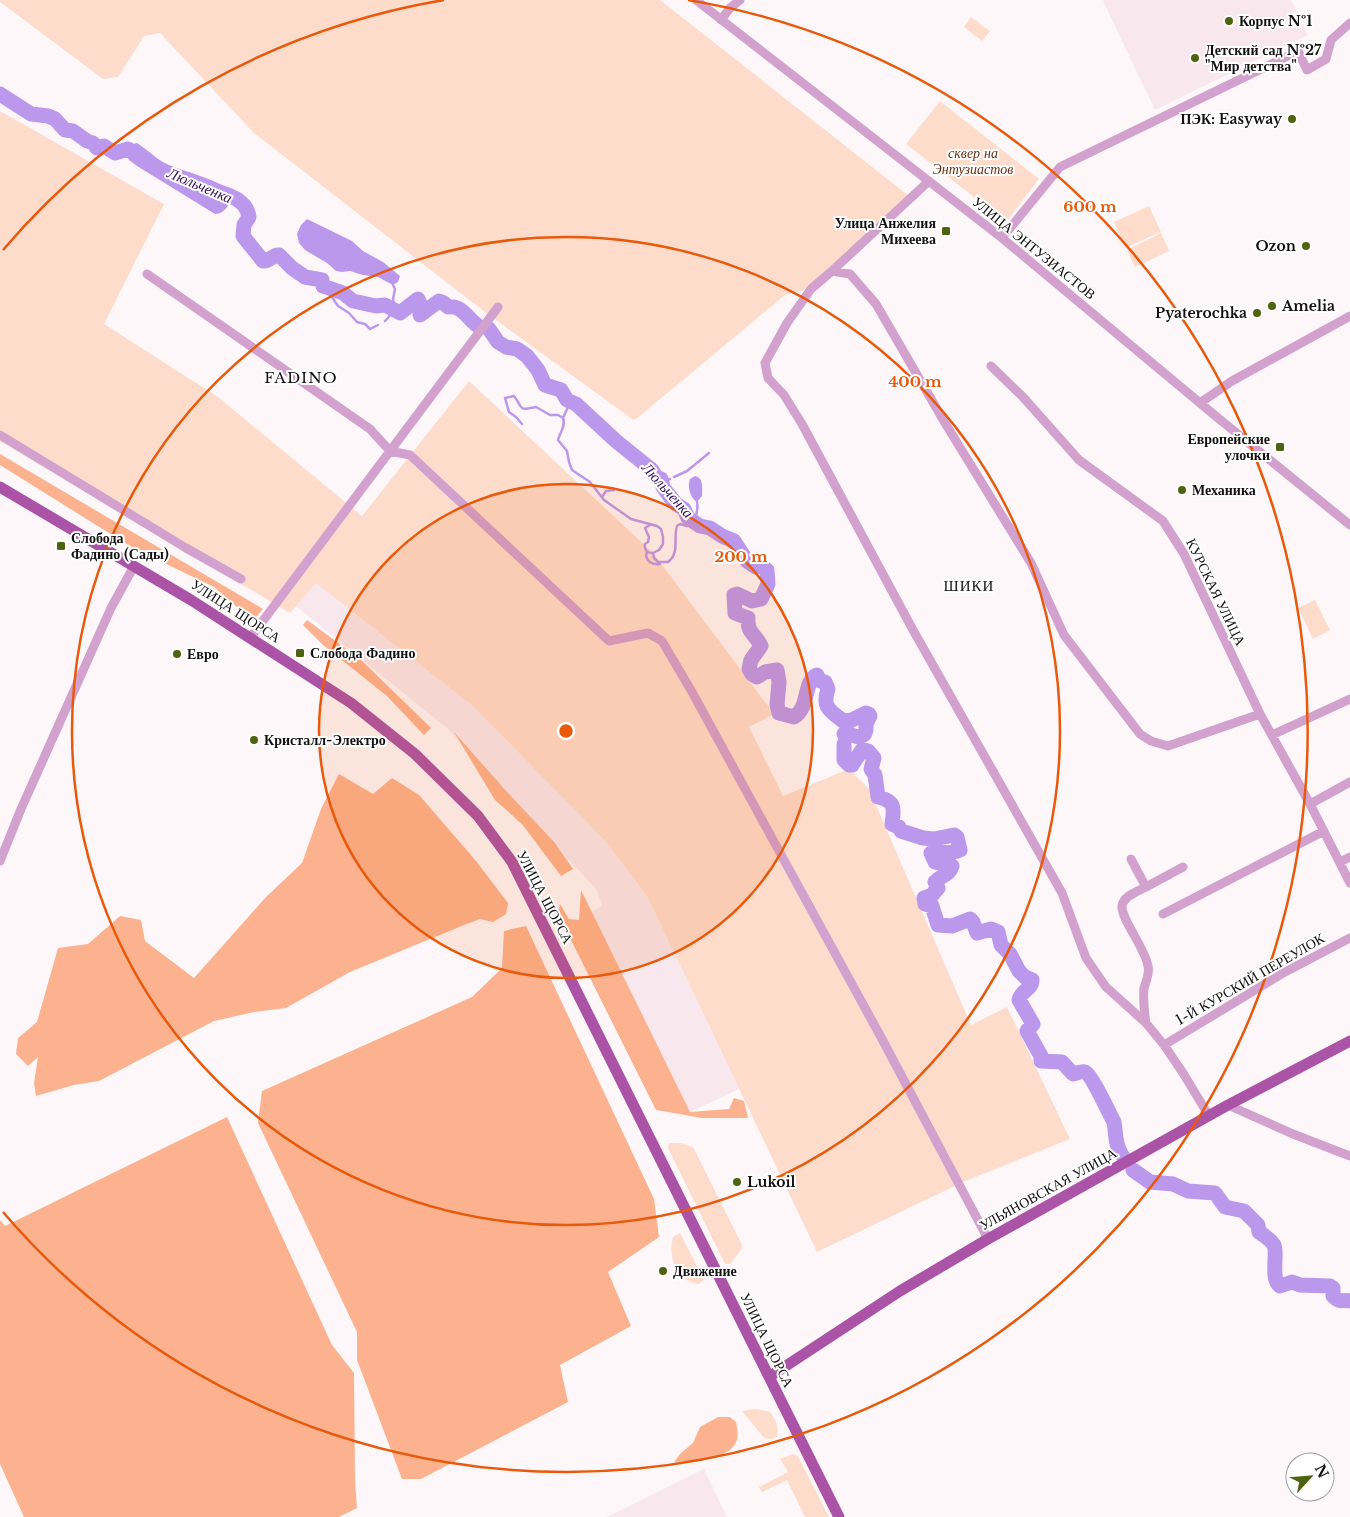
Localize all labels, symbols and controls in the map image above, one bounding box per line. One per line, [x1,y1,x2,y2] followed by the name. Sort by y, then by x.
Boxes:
[1239,12,1312,30] place label: Корпус №1
[1223,15,1235,27] marker: Корпус №1
[1205,41,1322,75] place label: Детский сад №27 "Мир детства"
[1189,52,1201,64] marker: Детский сад №27 "Мир детства"
[1181,110,1283,128] place label: ПЭК: Easyway
[1286,113,1298,125] marker: ПЭК: Easyway
[933,144,1013,178] park label: сквер на Энтузиастов
[164,162,235,207] water label: Люльченка
[969,193,1099,303] street label: УЛИЦА ЭНТУЗИАСТОВ
[1063,197,1117,216] text: 600 m
[835,214,936,248] place label: Улица Анжелия Михеева
[940,225,952,237] marker: Улица Анжелия Михеева
[1255,237,1296,255] place label: Ozon
[1300,240,1312,252] marker: Ozon
[1281,297,1335,315] place label: Amelia
[1266,300,1278,312] marker: Amelia
[1155,304,1247,322] place label: Pyaterochka
[1251,307,1263,319] marker: Pyaterochka
[264,368,338,387] district label: FADINO
[888,372,942,391] text: 400 m
[1187,430,1270,464] place label: Европейские улочки
[1274,441,1286,453] marker: Европейские улочки
[637,457,698,522] water label: Люльченка
[1192,481,1256,499] place label: Механика
[1176,484,1188,496] marker: Механика
[71,529,169,563] place label: Слобода Фадино (Сады)
[1182,535,1250,649] street label: КУРСКАЯ УЛИЦА
[55,540,67,552] marker: Слобода Фадино (Сады)
[715,547,768,566] text: 200 m
[188,575,285,647] street label: УЛИЦА ЩОРСА
[944,576,994,595] district label: ШИКИ
[310,644,415,662] place label: Слобода Фадино
[187,645,219,663] place label: Евро
[294,647,306,659] marker: Слобода Фадино
[171,648,183,660] marker: Евро
[557,722,575,740] centre of rings
[264,731,386,749] place label: Кристалл-Электро
[248,734,260,746] marker: Кристалл-Электро
[513,847,578,948] street label: УЛИЦА ЩОРСА
[1172,929,1328,1029] street label: 1-Й КУРСКИЙ ПЕРЕУЛОК
[976,1143,1121,1234] street label: УЛЬЯНОВСКАЯ УЛИЦА
[747,1173,796,1191] place label: Lukoil
[731,1176,743,1188] marker: Lukoil
[673,1262,737,1280] place label: Движение
[657,1265,669,1277] marker: Движение
[736,1290,798,1391] street label: УЛИЦА ЩОРСА
[1285,1452,1335,1502] north arrow
[1311,1461,1333,1481] text: N

